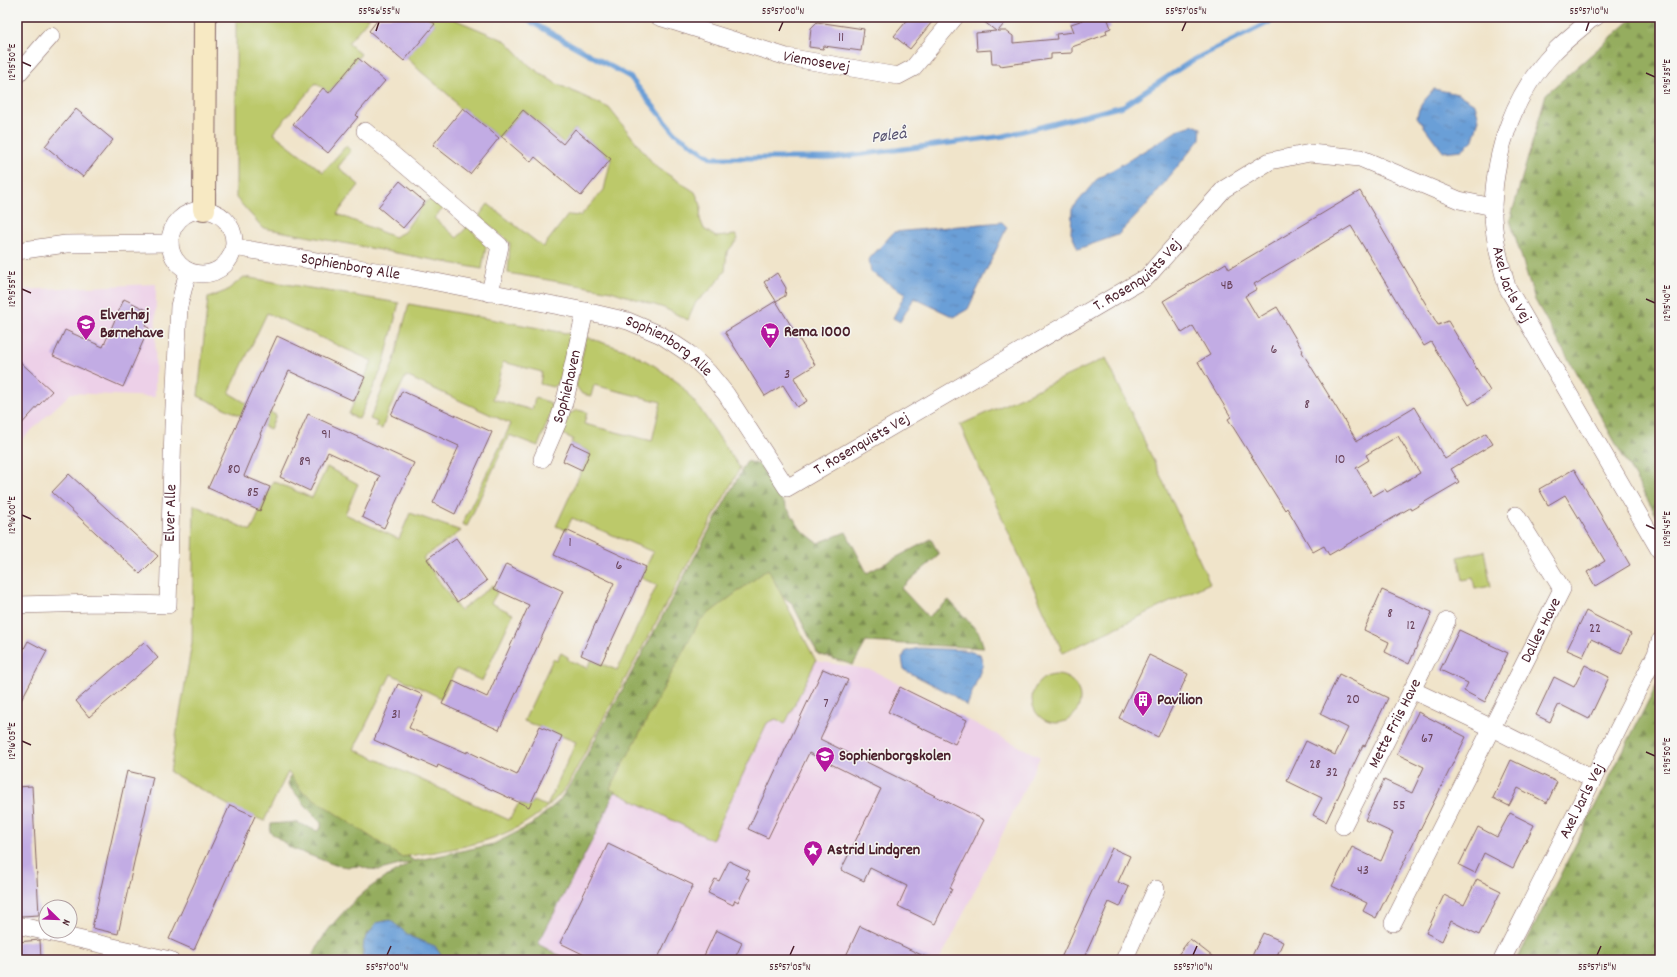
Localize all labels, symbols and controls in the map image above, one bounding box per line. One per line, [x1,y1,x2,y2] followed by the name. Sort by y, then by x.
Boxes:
[358,5,400,19] text: 55°56'55"N
[762,5,804,19] text: 55°57'00"N
[1165,5,1207,19] text: 55°57'05"N
[1569,5,1609,19] text: 55°57'10"N
[838,28,844,48] house number: 11
[6,43,20,80] text: 12°15'50"E
[780,45,852,79] street label: Viemosevej
[1661,59,1675,95] text: 12°15'35"E
[870,123,909,151] water label: Pøleå
[1089,234,1187,318] street label: T. Rosenquists Vej
[1486,244,1537,327] street label: Axel Jarls Vej
[299,247,402,286] street label: Sophienborg Alle
[6,271,20,307] text: 12°15'55"E
[1221,276,1234,296] house number: 4B
[1661,284,1675,321] text: 12°15'40"E
[100,304,164,345] place label: Elverhøj Børnehave
[622,310,718,382] street label: Sophienborg Alle
[75,313,97,341] school or university icon: Elverhøj Børnehave
[759,321,781,349] supermarket icon: Rema 1000
[784,321,851,344] place label: Rema 1000
[1271,340,1278,360] house number: 6
[547,348,587,426] street label: Sophiehaven
[784,365,790,385] house number: 3
[1304,395,1310,415] house number: 8
[809,407,914,481] street label: T. Rosenquists Vej
[321,425,331,445] house number: 91
[1335,450,1345,470] house number: 10
[299,452,311,472] house number: 89
[227,460,241,480] house number: 80
[247,483,259,503] house number: 85
[158,484,183,542] street label: Elver Alle
[6,496,20,534] text: 12°16'00"E
[1661,511,1675,547] text: 12°15'45"E
[568,533,572,553] house number: 1
[616,556,623,576] house number: 6
[1515,594,1567,667] street label: Dalles Have
[1387,604,1393,624] house number: 8
[1406,616,1416,636] house number: 12
[1589,619,1601,639] house number: 22
[1363,675,1427,772] street label: Mette Friis Have
[1132,689,1154,717] building icon: Pavilion
[1157,689,1203,712] place label: Pavilion
[1346,690,1360,710] house number: 20
[823,694,829,714] house number: 7
[391,705,401,725] house number: 31
[6,722,20,760] text: 12°16'05"E
[1421,729,1433,749] house number: 67
[1661,737,1675,774] text: 12°15'50"E
[814,745,836,773] school or university icon: Sophienborgskolen
[839,745,951,768] place label: Sophienborgskolen
[1309,755,1321,775] house number: 28
[1553,759,1611,843] street label: Axel Jarls Vej
[1326,763,1338,783] house number: 32
[1393,796,1405,816] house number: 55
[802,839,824,867] place icon: Astrid Lindgren
[827,839,920,862] place label: Astrid Lindgren
[1357,861,1369,881] house number: 43
[38,899,78,939] north arrow
[57,916,74,928] text: N
[366,961,408,975] text: 55°57'00"N
[769,961,811,975] text: 55°57'05"N
[1173,961,1213,975] text: 55°57'10"N
[1578,961,1616,975] text: 55°57'15"N

